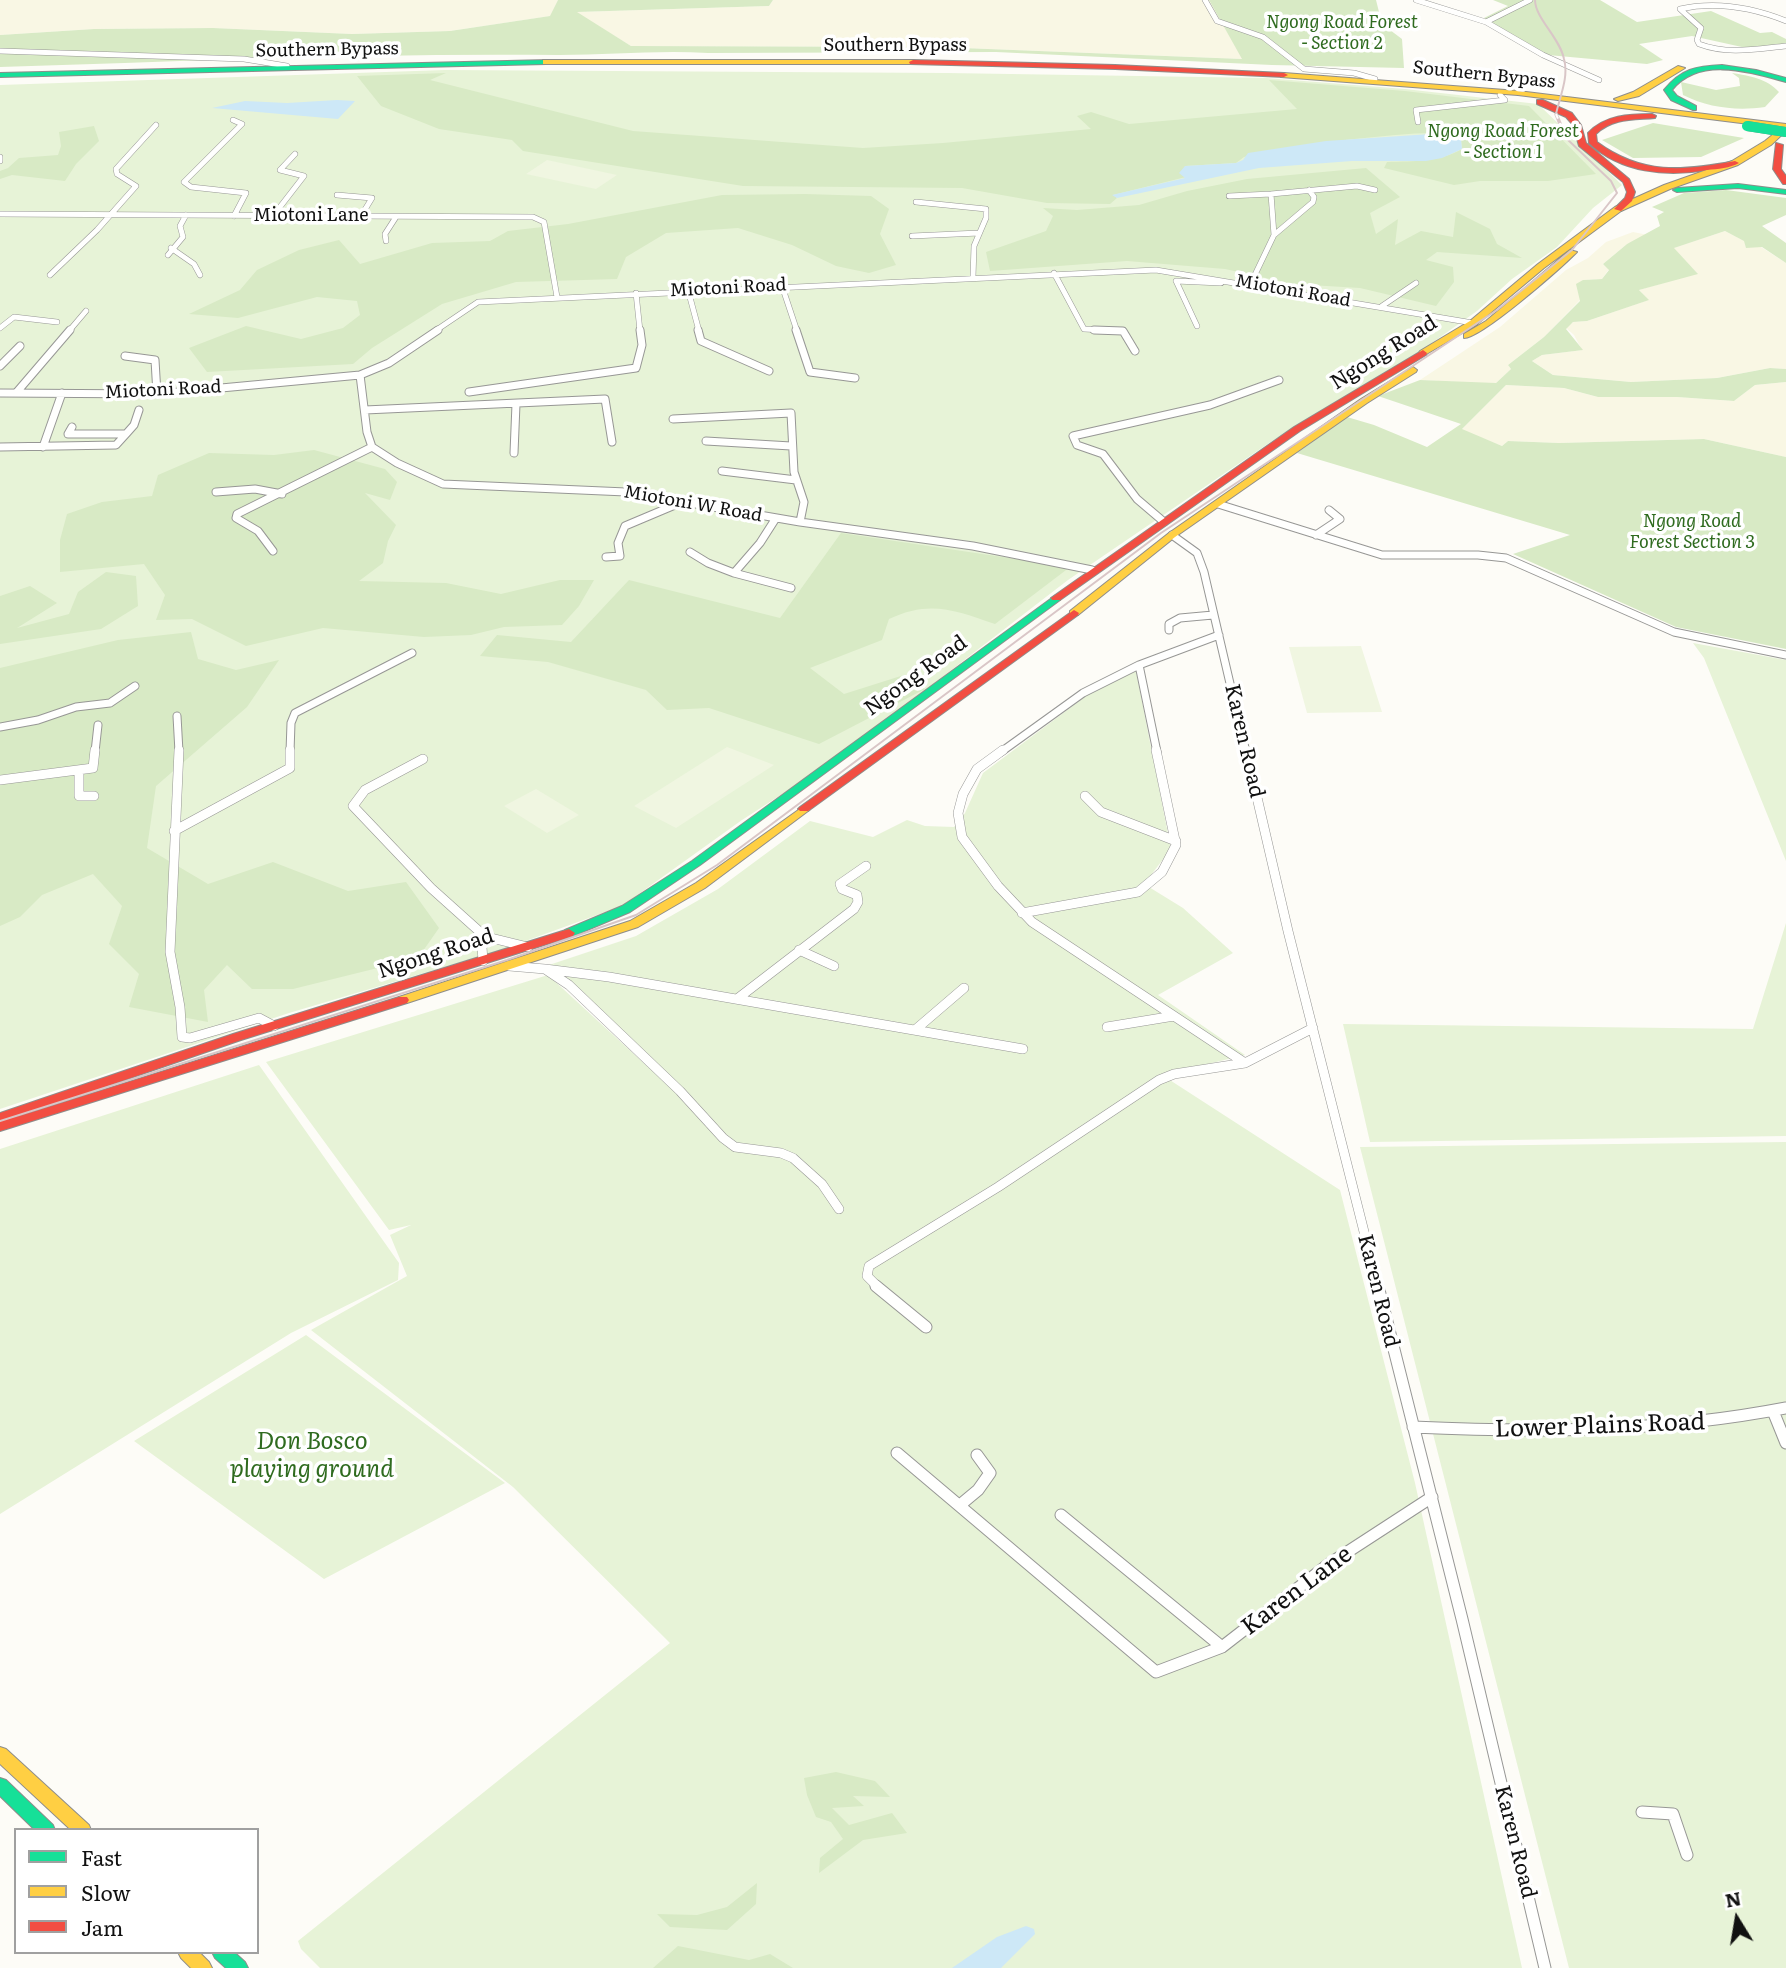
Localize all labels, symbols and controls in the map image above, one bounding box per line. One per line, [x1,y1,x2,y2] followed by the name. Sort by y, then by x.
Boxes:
[1266,12,1418,54] park label: Ngong Road Forest - Section 2
[823,35,967,57] street label: Southern Bypass
[255,38,399,62] street label: Southern Bypass
[1412,57,1556,93] street label: Southern Bypass
[1427,121,1579,164] park label: Ngong Road Forest - Section 1
[253,205,369,227] street label: Miotoni Lane
[1234,270,1352,312] street label: Miotoni Road
[669,274,787,302] street label: Miotoni Road
[1326,310,1442,396] street label: Ngong Road
[104,376,222,404] street label: Miotoni Road
[622,481,764,527] street label: Miotoni W Road
[1629,511,1755,554] park label: Ngong Road Forest Section 3
[860,630,972,722] street label: Ngong Road
[1219,682,1269,800] street label: Karen Road
[375,923,497,985] street label: Ngong Road
[1352,1232,1404,1350] street label: Karen Road
[1494,1408,1706,1444] street label: Lower Plains Road
[230,1428,394,1484] park label: Don Bosco playing ground
[1236,1540,1358,1642] street label: Karen Lane
[1489,1783,1541,1901] street label: Karen Road
[14,1828,259,1954] legend
[81,1841,122,1872] text: Fast
[81,1876,131,1907] text: Slow
[1722,1883,1743,1914] text: N
[1702,1884,1772,1954] north arrow
[81,1911,123,1942] text: Jam

